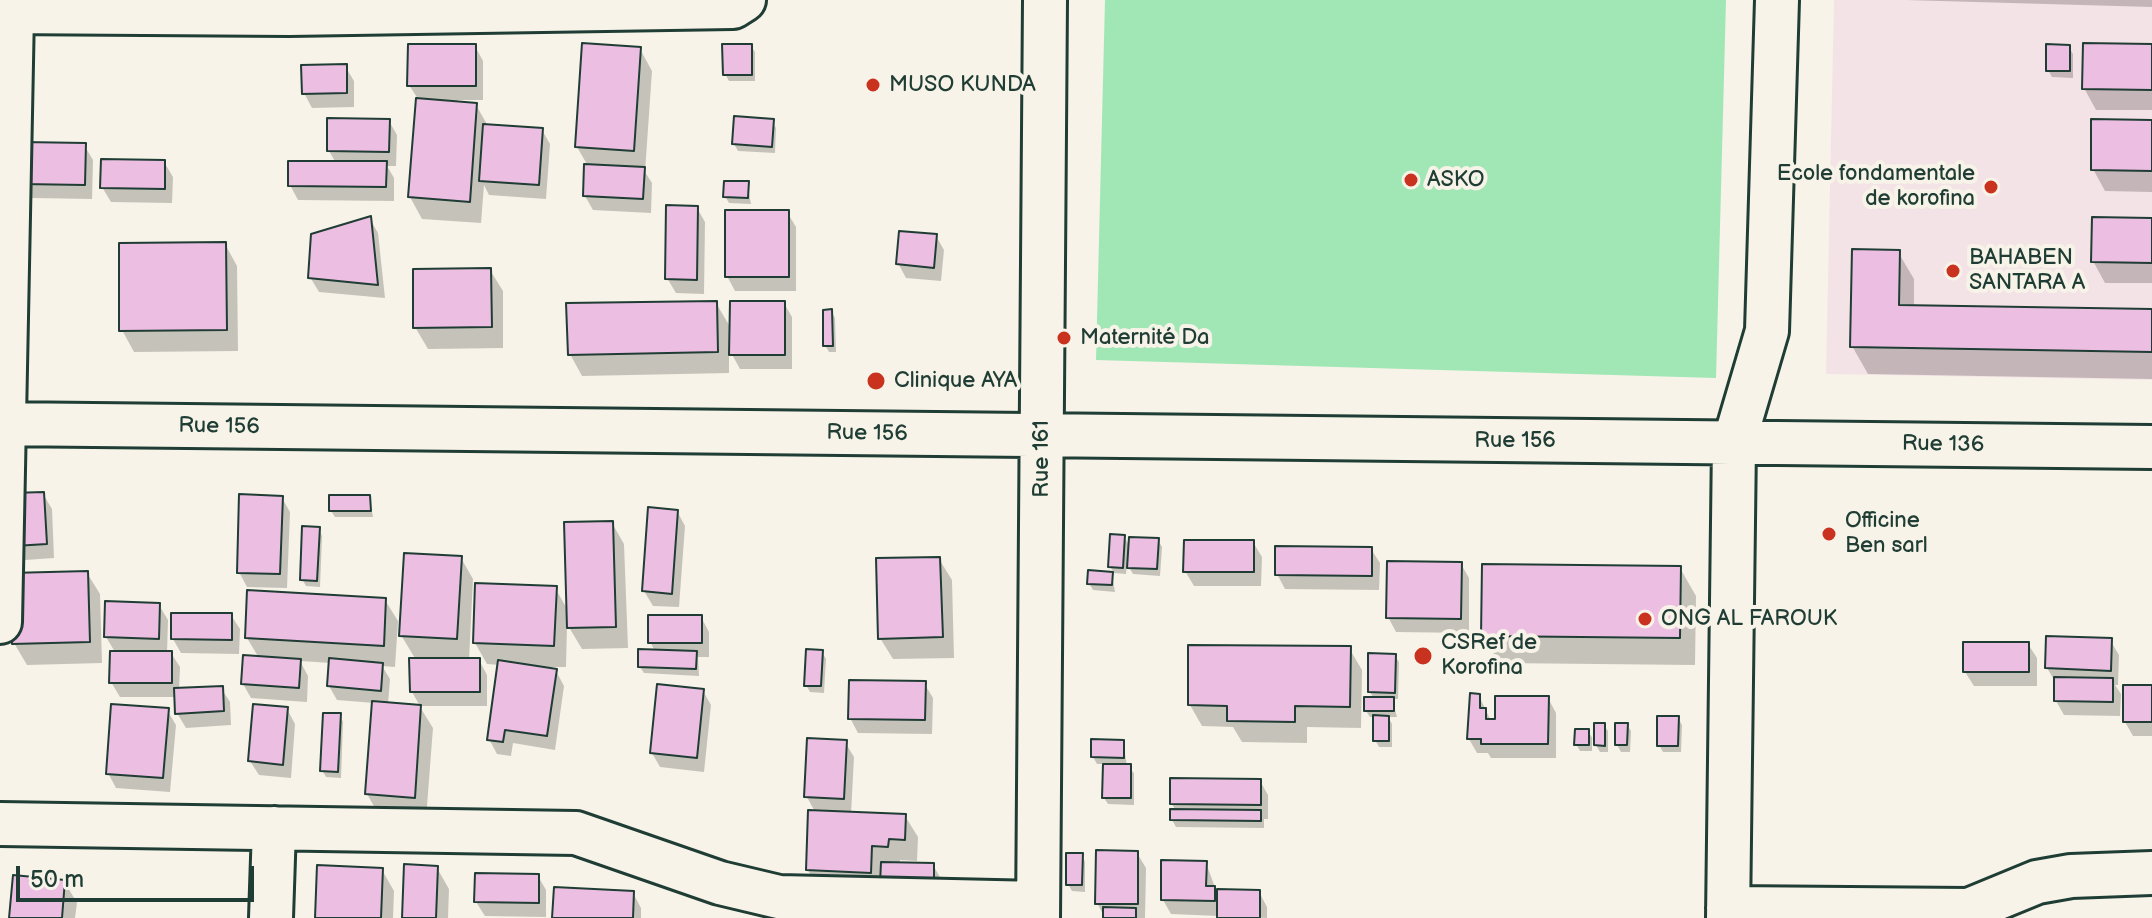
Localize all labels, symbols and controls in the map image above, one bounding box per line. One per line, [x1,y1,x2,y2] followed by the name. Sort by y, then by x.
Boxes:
[889,72,1036,98] place label: MUSO KUNDA
[864,76,882,94] marker: MUSO KUNDA
[1777,161,1975,212] place label: Ecole fondamentale de korofina
[1427,167,1484,193] place label: ASKO
[1402,171,1420,189] marker: ASKO
[1982,178,2000,196] marker: Ecole fondamentale de korofina
[1969,245,2085,296] place label: BAHABEN SANTARA A
[1944,262,1962,280] marker: BAHABEN SANTARA A
[1080,325,1210,351] place label: Maternité Da
[1055,329,1073,347] marker: Maternité Da
[894,368,1017,394] place label: Clinique AYA
[865,370,887,392] marker: Clinique AYA
[178,413,260,441] street label: Rue 156
[826,420,908,448] street label: Rue 156
[1029,420,1055,498] street label: Rue 161
[1474,428,1556,454] street label: Rue 156
[1902,431,1984,459] street label: Rue 136
[1845,508,1928,560] place label: Officine Ben sarl
[1820,525,1838,543] marker: Officine Ben sarl
[1661,606,1837,632] place label: ONG AL FAROUK
[1636,610,1654,628] marker: ONG AL FAROUK
[1441,630,1537,682] place label: CSRef de Korofina
[1412,645,1434,667] marker: CSRef de Korofina
[20,850,258,900] scale bar
[30,865,84,894] text: 50 m

